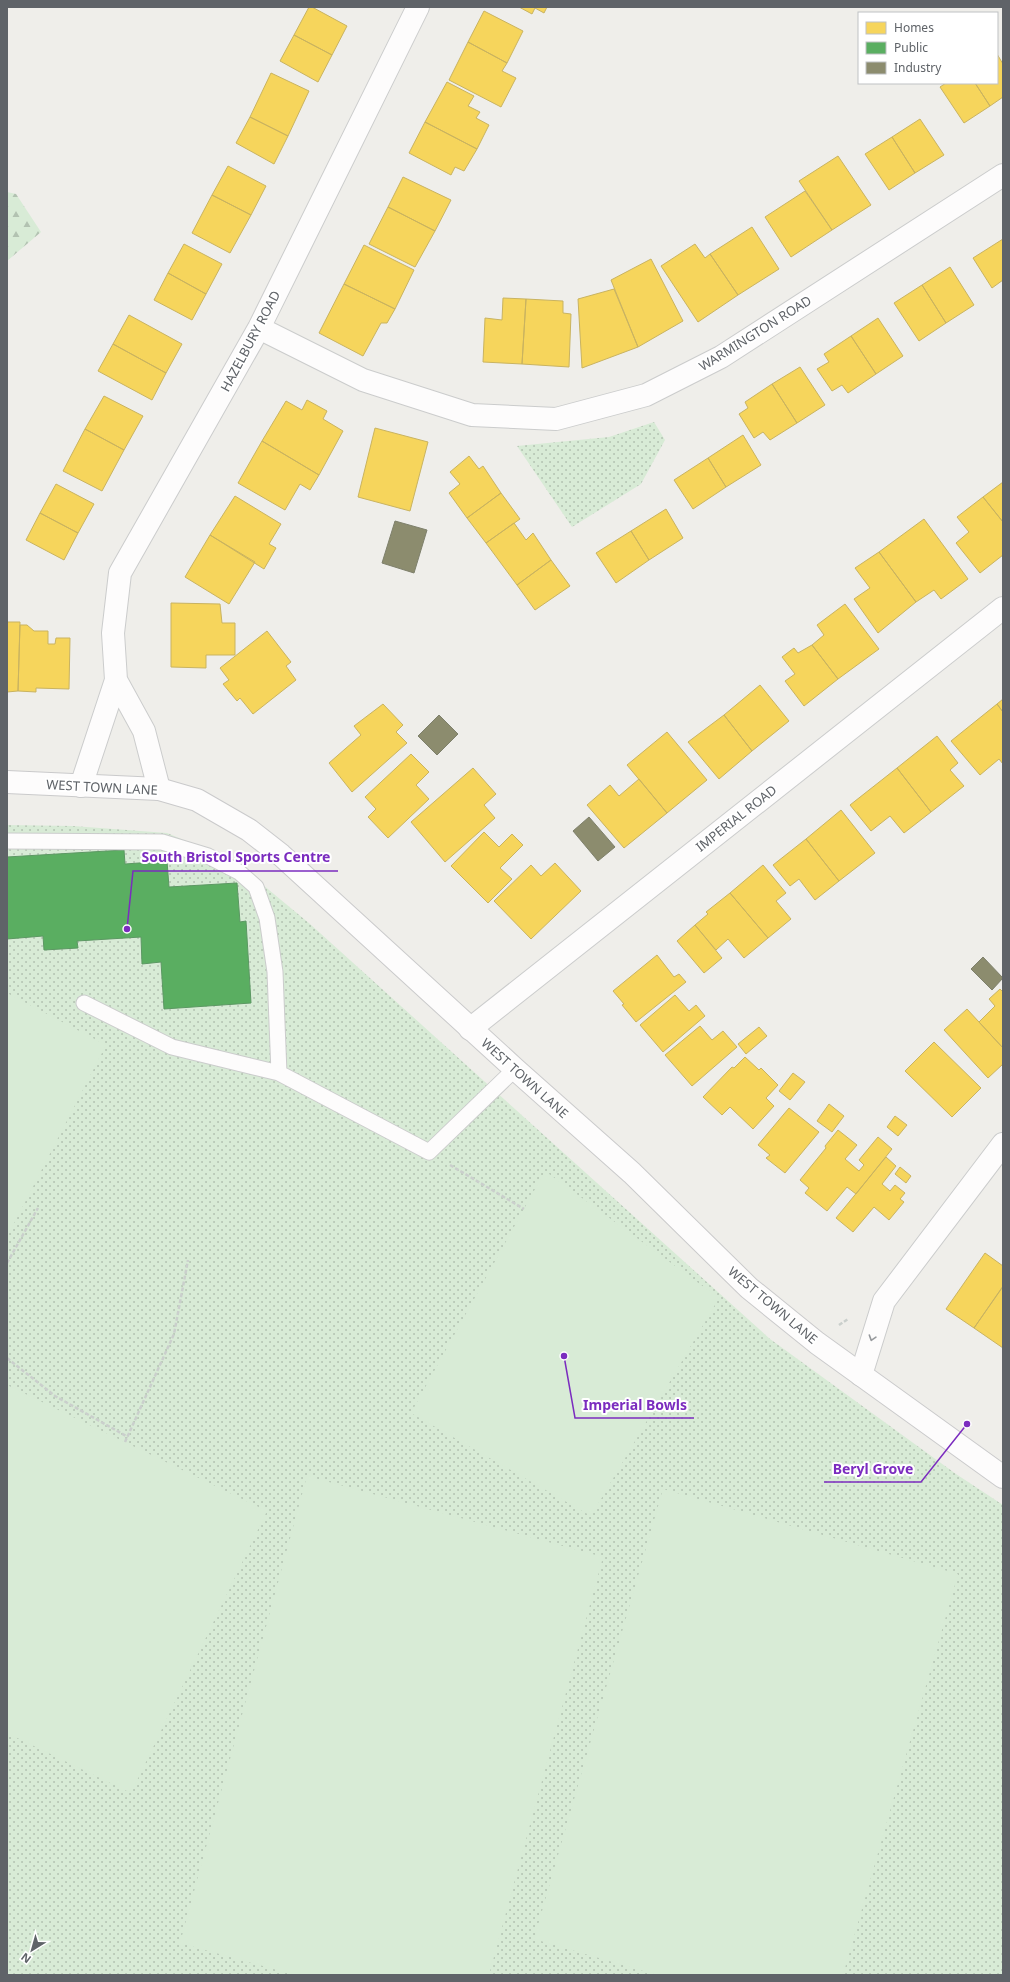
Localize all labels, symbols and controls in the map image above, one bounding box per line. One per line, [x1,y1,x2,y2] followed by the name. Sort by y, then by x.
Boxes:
[858,12,998,84] legend
[894,19,934,36] text: Homes
[894,39,928,56] text: Public
[894,59,942,76] text: Industry
[216,287,284,395] street label: HAZELBURY ROAD
[695,291,815,375] street label: WARMINGTON ROAD
[46,775,158,799] street label: WEST TOWN LANE
[692,781,780,855] street label: IMPERIAL ROAD
[133,845,338,871] callout: South Bristol Sports Centre
[142,847,330,866] text: South Bristol Sports Centre
[477,1034,573,1122] street label: WEST TOWN LANE
[724,1262,822,1348] street label: WEST TOWN LANE
[869,1335,877,1342] one-way arrow
[575,1392,694,1418] callout: Imperial Bowls
[583,1395,687,1414] text: Imperial Bowls
[824,1456,921,1482] callout: Beryl Grove
[833,1459,913,1478] text: Beryl Grove
[12,1930,52,1970] north arrow
[18,1950,34,1967] text: N

